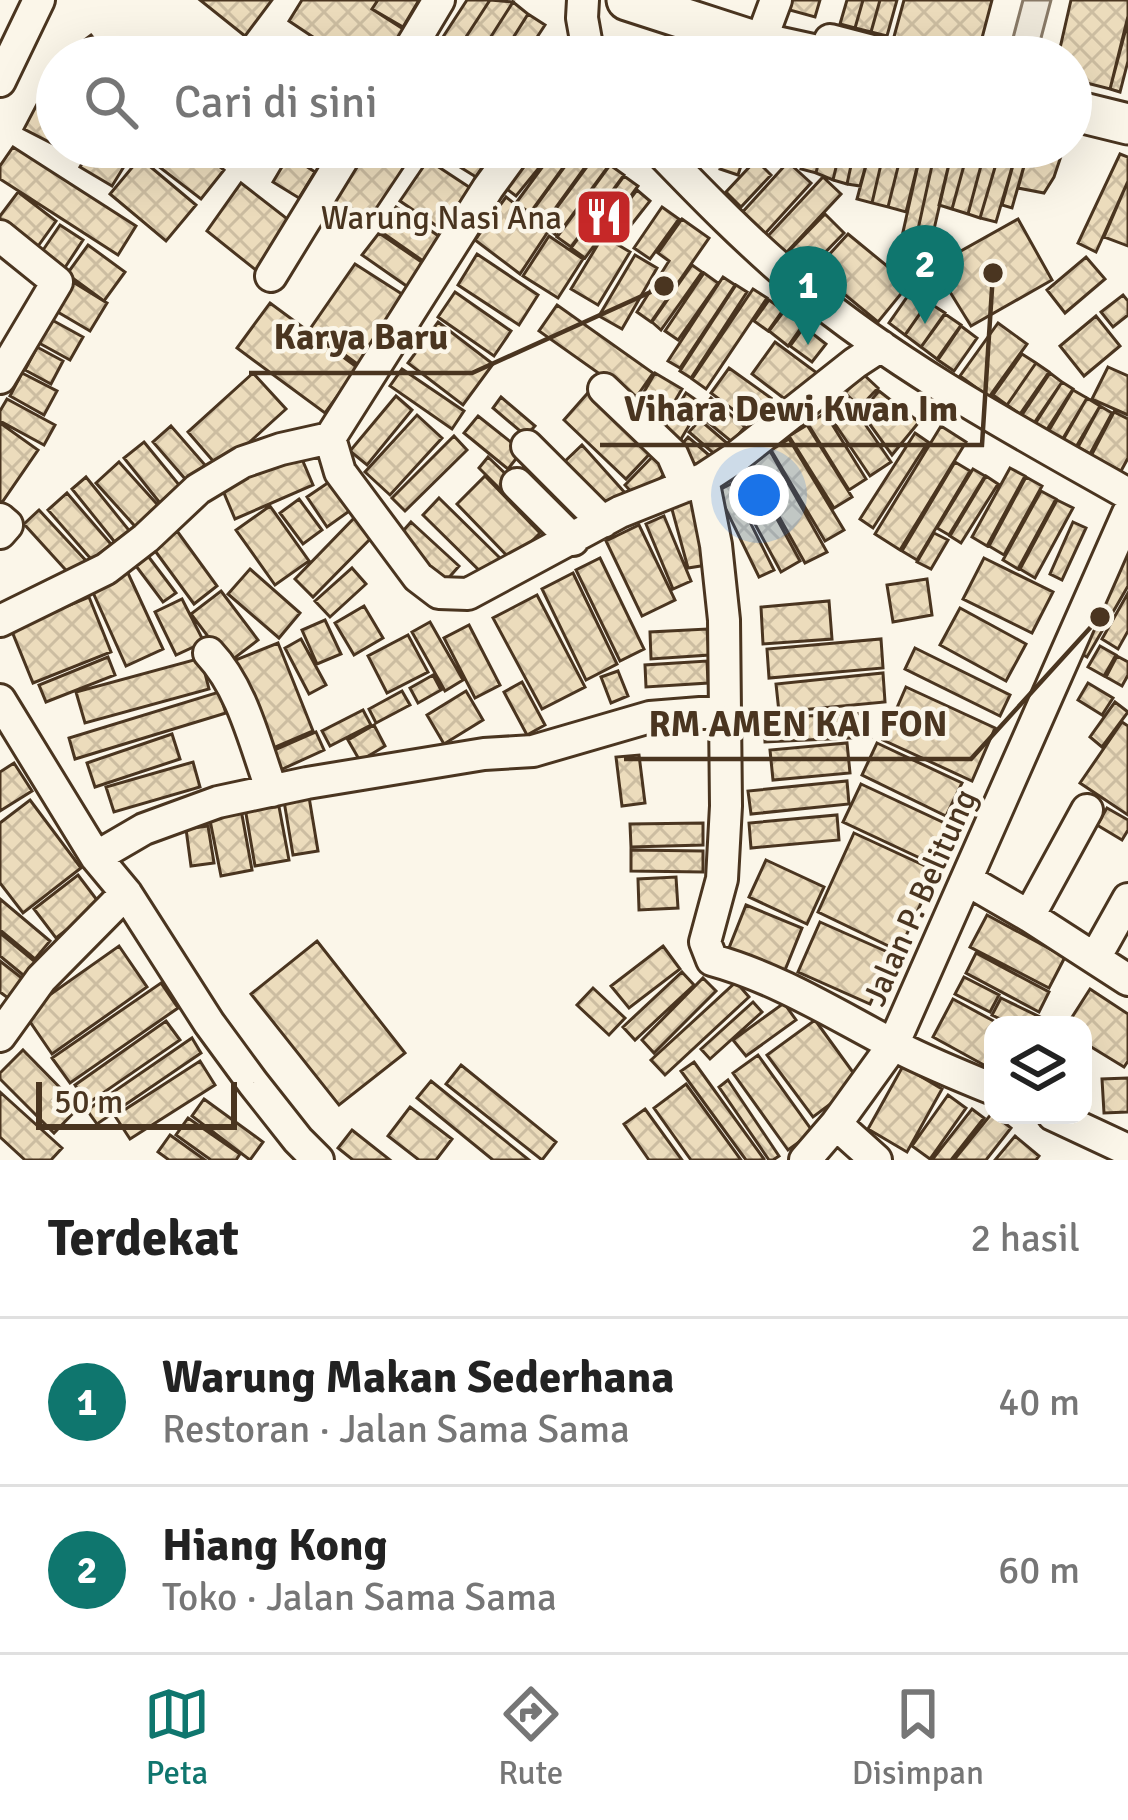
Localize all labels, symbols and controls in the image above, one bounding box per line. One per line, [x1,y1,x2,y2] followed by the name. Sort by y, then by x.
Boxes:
[36,36,1092,168] search box
[78,69,144,135] icon: search
[174,75,378,130] text: Cari di sini
[573,186,635,248] restaurant icon: Warung Nasi Ana
[321,198,562,239] place label: Warung Nasi Ana
[886,225,964,324] pin: 2
[769,246,847,345] pin: 1
[249,301,472,373] callout: Karya Baru
[274,315,448,360] text: Karya Baru
[600,373,982,445] callout: Vihara Dewi Kwan Im
[624,387,958,432] text: Vihara Dewi Kwan Im
[729,465,789,525] your location
[624,687,971,759] callout: RM AMEN KAI FON
[648,702,948,747] text: RM AMEN KAI FON
[854,783,986,1012] street label: Jalan P. Belitung
[984,1016,1092,1124] map controls
[984,1016,1092,1124] button: layers
[36,1076,237,1129] scale bar
[54,1082,123,1123] text: 50 m
[48,1207,239,1270] text: Terdekat
[970,1214,1080,1262] text: 2 hasil
[162,1350,674,1405] text: Warung Makan Sederhana
[76,1378,98,1426] text: 1
[998,1378,1080,1426] text: 40 m
[162,1405,630,1453] text: Restoran · Jalan Sama Sama
[162,1518,388,1573] text: Hiang Kong
[76,1546,98,1594] text: 2
[998,1546,1080,1594] text: 60 m
[162,1573,557,1621] text: Toko · Jalan Sama Sama
[144,1681,210,1794] tab: Peta
[498,1681,564,1794] tab: Rute
[852,1681,984,1794] tab: Disimpan

